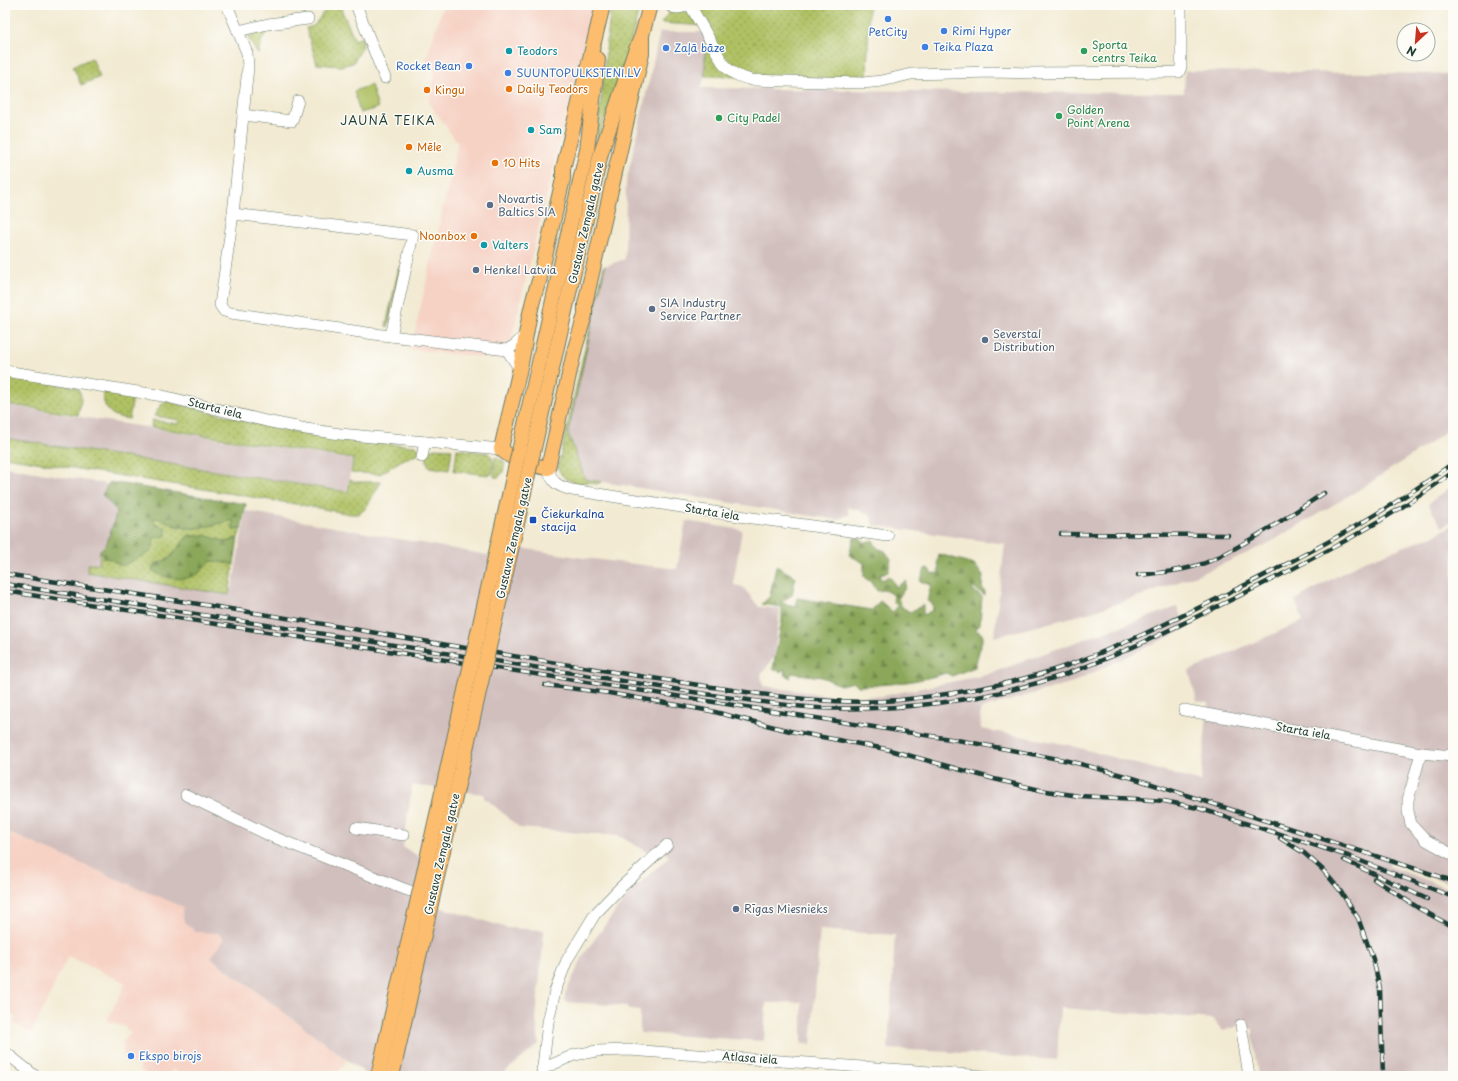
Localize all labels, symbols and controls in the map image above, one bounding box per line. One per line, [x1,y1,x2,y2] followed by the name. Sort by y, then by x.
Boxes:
[883,14,893,24] marker: PetCity
[952,22,1012,39] place label: Rimi Hyper
[1396,22,1436,62] north arrow
[869,23,907,40] place label: PetCity
[939,26,949,36] marker: Rimi Hyper
[1092,36,1157,66] place label: Sporta centrs Teika
[933,38,993,55] place label: Teika Plaza
[674,39,725,56] place label: Zaļā bāze
[517,42,557,59] place label: Teodors
[920,42,930,52] marker: Teika Plaza
[1403,42,1419,61] text: N
[661,43,671,53] marker: Zaļā bāze
[504,46,514,56] marker: Teodors
[1079,46,1089,56] marker: Sporta centrs Teika
[396,57,461,74] place label: Rocket Bean
[464,61,474,71] marker: Rocket Bean
[516,64,641,81] place label: SUUNTOPULKSTENI.LV
[503,68,513,78] marker: SUUNTOPULKSTENI.LV
[517,80,588,97] place label: Daily Teodors
[435,81,465,98] place label: Kingu
[504,84,514,94] marker: Daily Teodors
[422,85,432,95] marker: Kingu
[1067,101,1130,131] place label: Golden Point Arena
[727,109,780,126] place label: City Padel
[340,111,436,129] district label: JAUNĀ TEIKA
[1054,111,1064,121] marker: Golden Point Arena
[714,113,724,123] marker: City Padel
[539,121,562,138] place label: Sam
[526,125,536,135] marker: Sam
[417,138,442,155] place label: Mēle
[404,142,414,152] marker: Mēle
[503,154,540,171] place label: 10 Hits
[490,158,500,168] marker: 10 Hits
[563,160,608,285] street label: Gustava Zemgala gatve
[417,162,454,179] place label: Ausma
[404,166,414,176] marker: Ausma
[498,190,556,220] place label: Novartis Baltics SIA
[485,200,495,210] marker: Novartis Baltics SIA
[419,227,466,244] place label: Noonbox
[469,231,479,241] marker: Noonbox
[492,236,528,253] place label: Valters
[479,240,489,250] marker: Valters
[484,261,558,278] place label: Henkel Latvia
[471,265,481,275] marker: Henkel Latvia
[660,294,742,324] place label: SIA Industry Service Partner
[647,304,657,314] marker: SIA Industry Service Partner
[993,325,1055,355] place label: Severstal Distribution
[980,335,990,345] marker: Severstal Distribution
[186,393,244,423] street label: Starta iela
[491,475,536,600] street label: Gustava Zemgala gatve
[683,499,741,524] street label: Starta iela
[541,505,605,535] place label: Čiekurkalna stacija
[528,515,538,525] marker: Čiekurkalna stacija
[1274,717,1332,744] street label: Starta iela
[419,791,464,916] street label: Gustava Zemgala gatve
[744,900,828,917] place label: Rīgas Miesnieks
[731,904,741,914] marker: Rīgas Miesnieks
[139,1047,202,1064] place label: Ekspo birojs
[722,1047,778,1068] street label: Atlasa iela
[126,1051,136,1061] marker: Ekspo birojs

